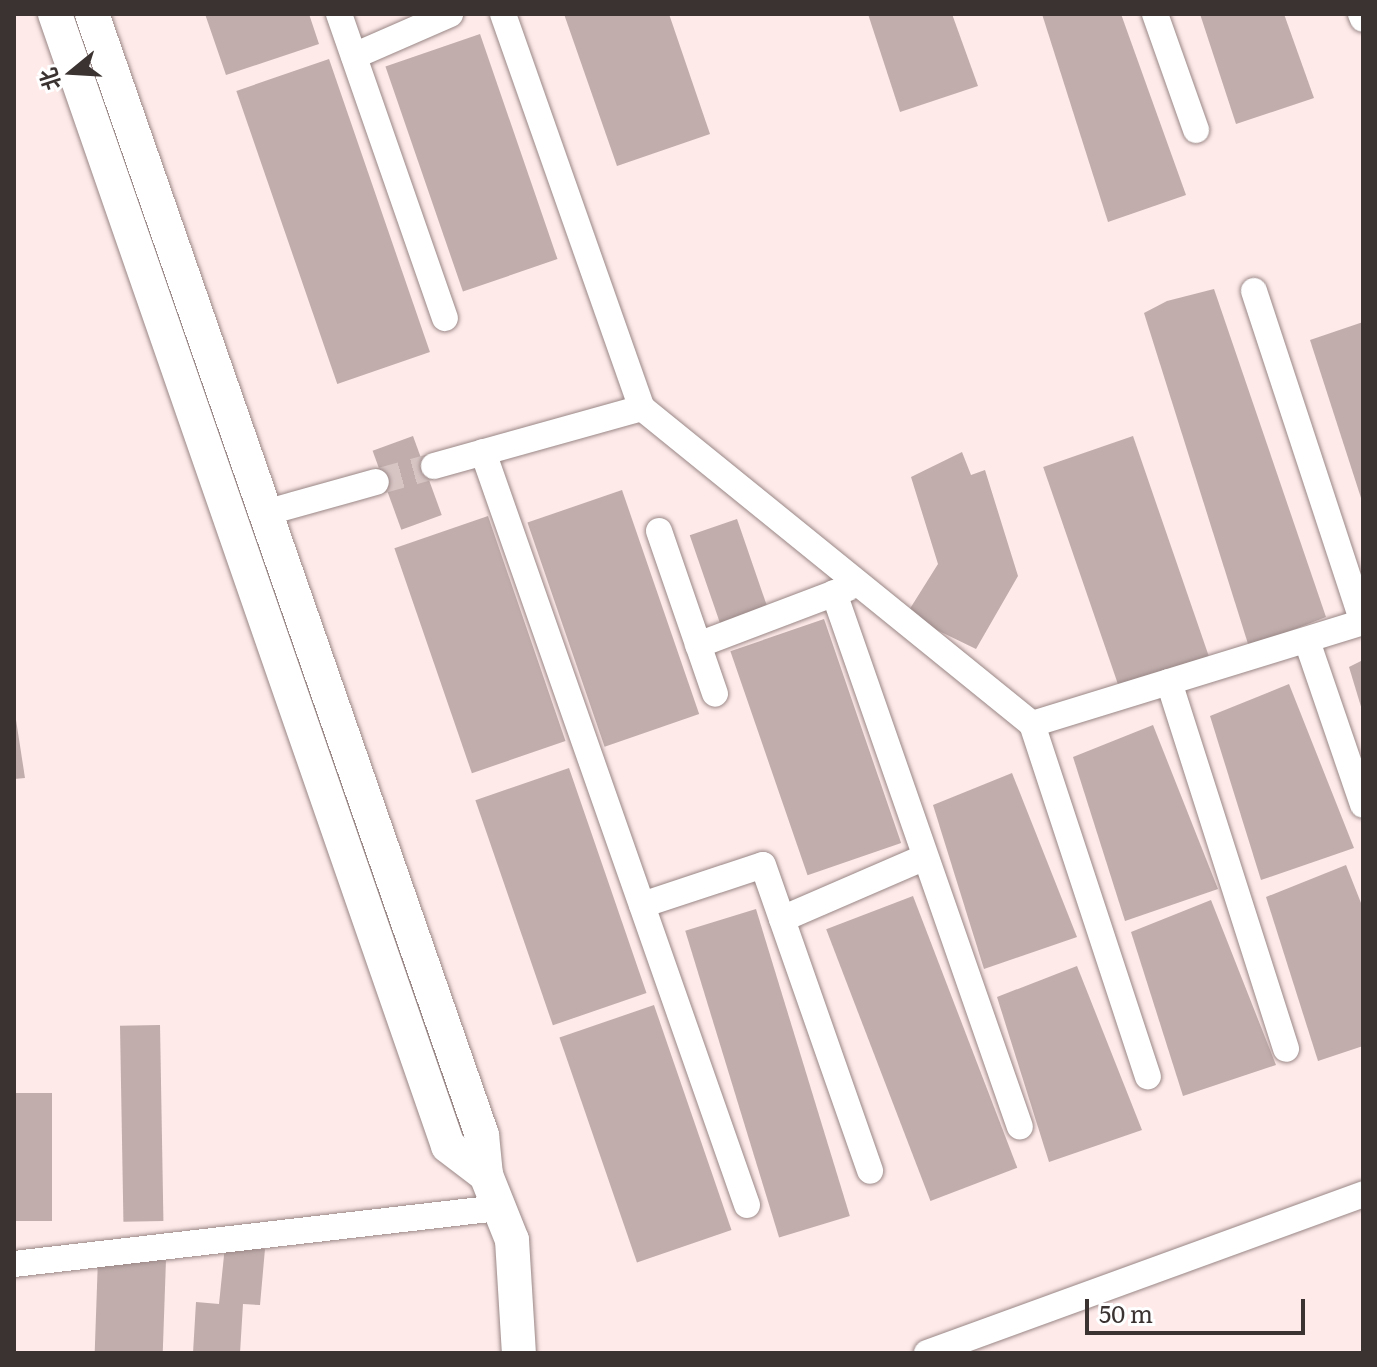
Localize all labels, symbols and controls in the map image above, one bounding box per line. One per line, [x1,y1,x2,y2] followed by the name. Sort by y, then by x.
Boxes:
[32,32,112,112] north arrow
[30,64,68,95] text: 北
[1089,1283,1309,1333] scale bar
[1099,1295,1153,1330] text: 50 m

